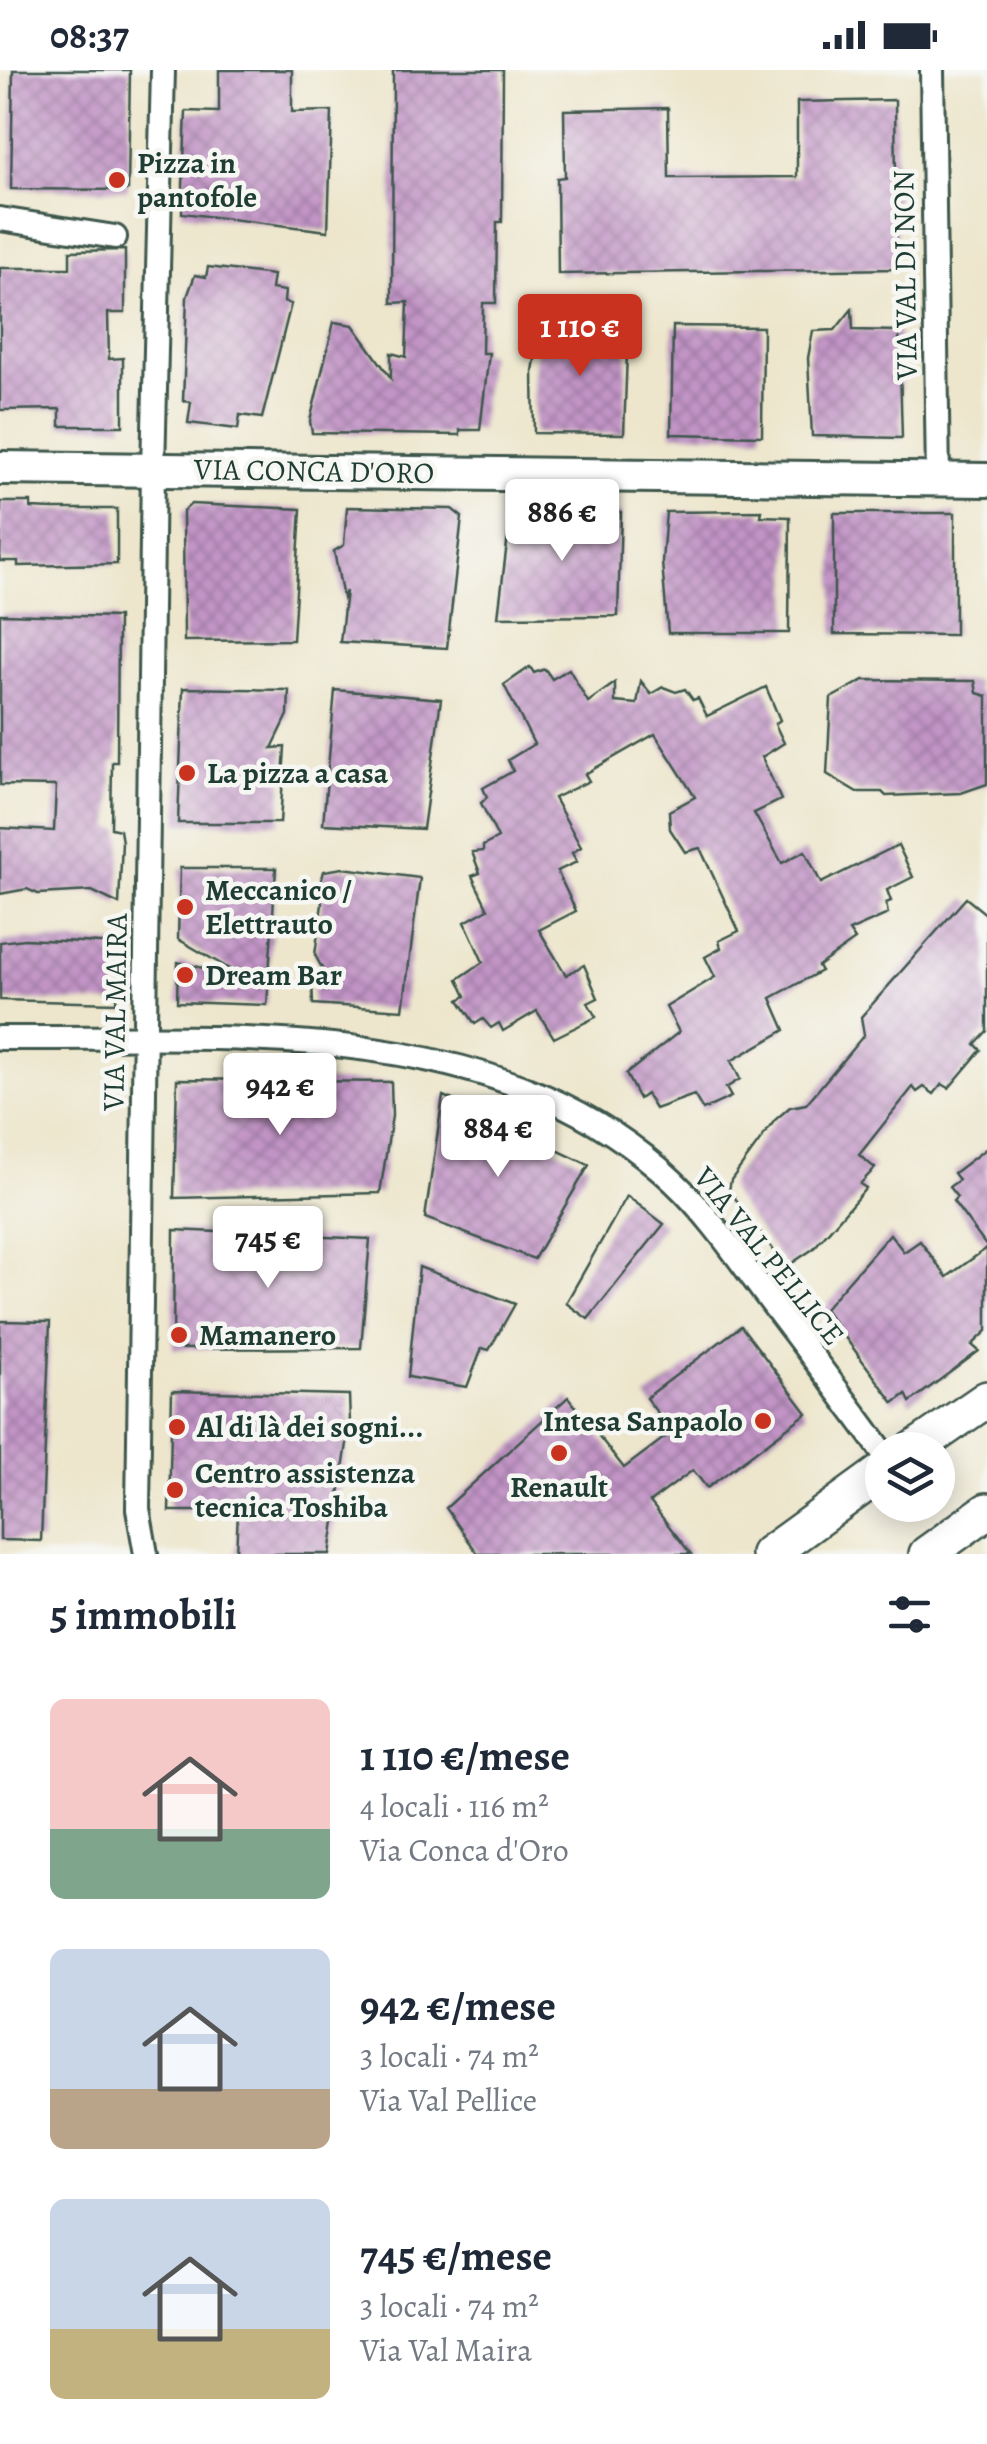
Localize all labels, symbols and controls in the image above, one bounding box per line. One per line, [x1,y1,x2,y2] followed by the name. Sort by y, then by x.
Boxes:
[50,9,129,61] text: 08:37
[137,143,257,217] place label: Pizza in pantofole
[106,169,128,191] marker: Pizza in pantofole
[883,170,927,381] street label: VIA VAL DI NON
[488,294,672,379] pin: 1 110 €
[540,304,620,348] text: 1 110 €
[193,449,434,493] street label: VIA CONCA D'ORO
[492,479,632,564] pin: 886 €
[527,489,597,533] text: 886 €
[207,753,389,793] place label: La pizza a casa
[176,762,198,784] marker: La pizza a casa
[205,870,352,944] place label: Meccanico / Elettrauto
[174,896,196,918] marker: Meccanico / Elettrauto
[93,912,137,1112] street label: VIA VAL MAIRA
[205,955,342,995] place label: Dream Bar
[174,964,196,986] marker: Dream Bar
[210,1053,350,1138] pin: 942 €
[245,1063,315,1107] text: 942 €
[428,1095,568,1180] pin: 884 €
[463,1105,533,1149] text: 884 €
[684,1158,853,1354] street label: VIA VAL PELLICE
[198,1206,338,1291] pin: 745 €
[235,1216,301,1260] text: 745 €
[199,1315,336,1355] place label: Mamanero
[168,1324,190,1346] marker: Mamanero
[543,1401,743,1441] place label: Intesa Sanpaolo
[196,1407,424,1447] place label: Al di là dei sogni...
[752,1410,774,1432] marker: Intesa Sanpaolo
[166,1416,188,1438] marker: Al di là dei sogni...
[865,1432,955,1522] map controls
[865,1432,955,1522] button: layers
[548,1442,570,1464] marker: Renault
[195,1453,416,1527] place label: Centro assistenza tecnica Toshiba
[510,1467,608,1507] place label: Renault
[164,1479,186,1501] marker: Centro assistenza tecnica Toshiba
[50,1586,237,1643] text: 5 immobili
[882,1587,937,1642] icon: filters
[360,1727,570,1784] text: 1 110 €/mese
[130,1739,250,1859] icon: home
[360,1784,549,1828] text: 4 locali · 116 m²
[360,1828,569,1872] text: Via Conca d'Oro
[360,1977,556,2034] text: 942 €/mese
[130,1989,250,2109] icon: home
[360,2034,539,2078] text: 3 locali · 74 m²
[360,2078,537,2122] text: Via Val Pellice
[360,2227,552,2284] text: 745 €/mese
[130,2239,250,2359] icon: home
[360,2284,539,2328] text: 3 locali · 74 m²
[360,2328,532,2372] text: Via Val Maira

